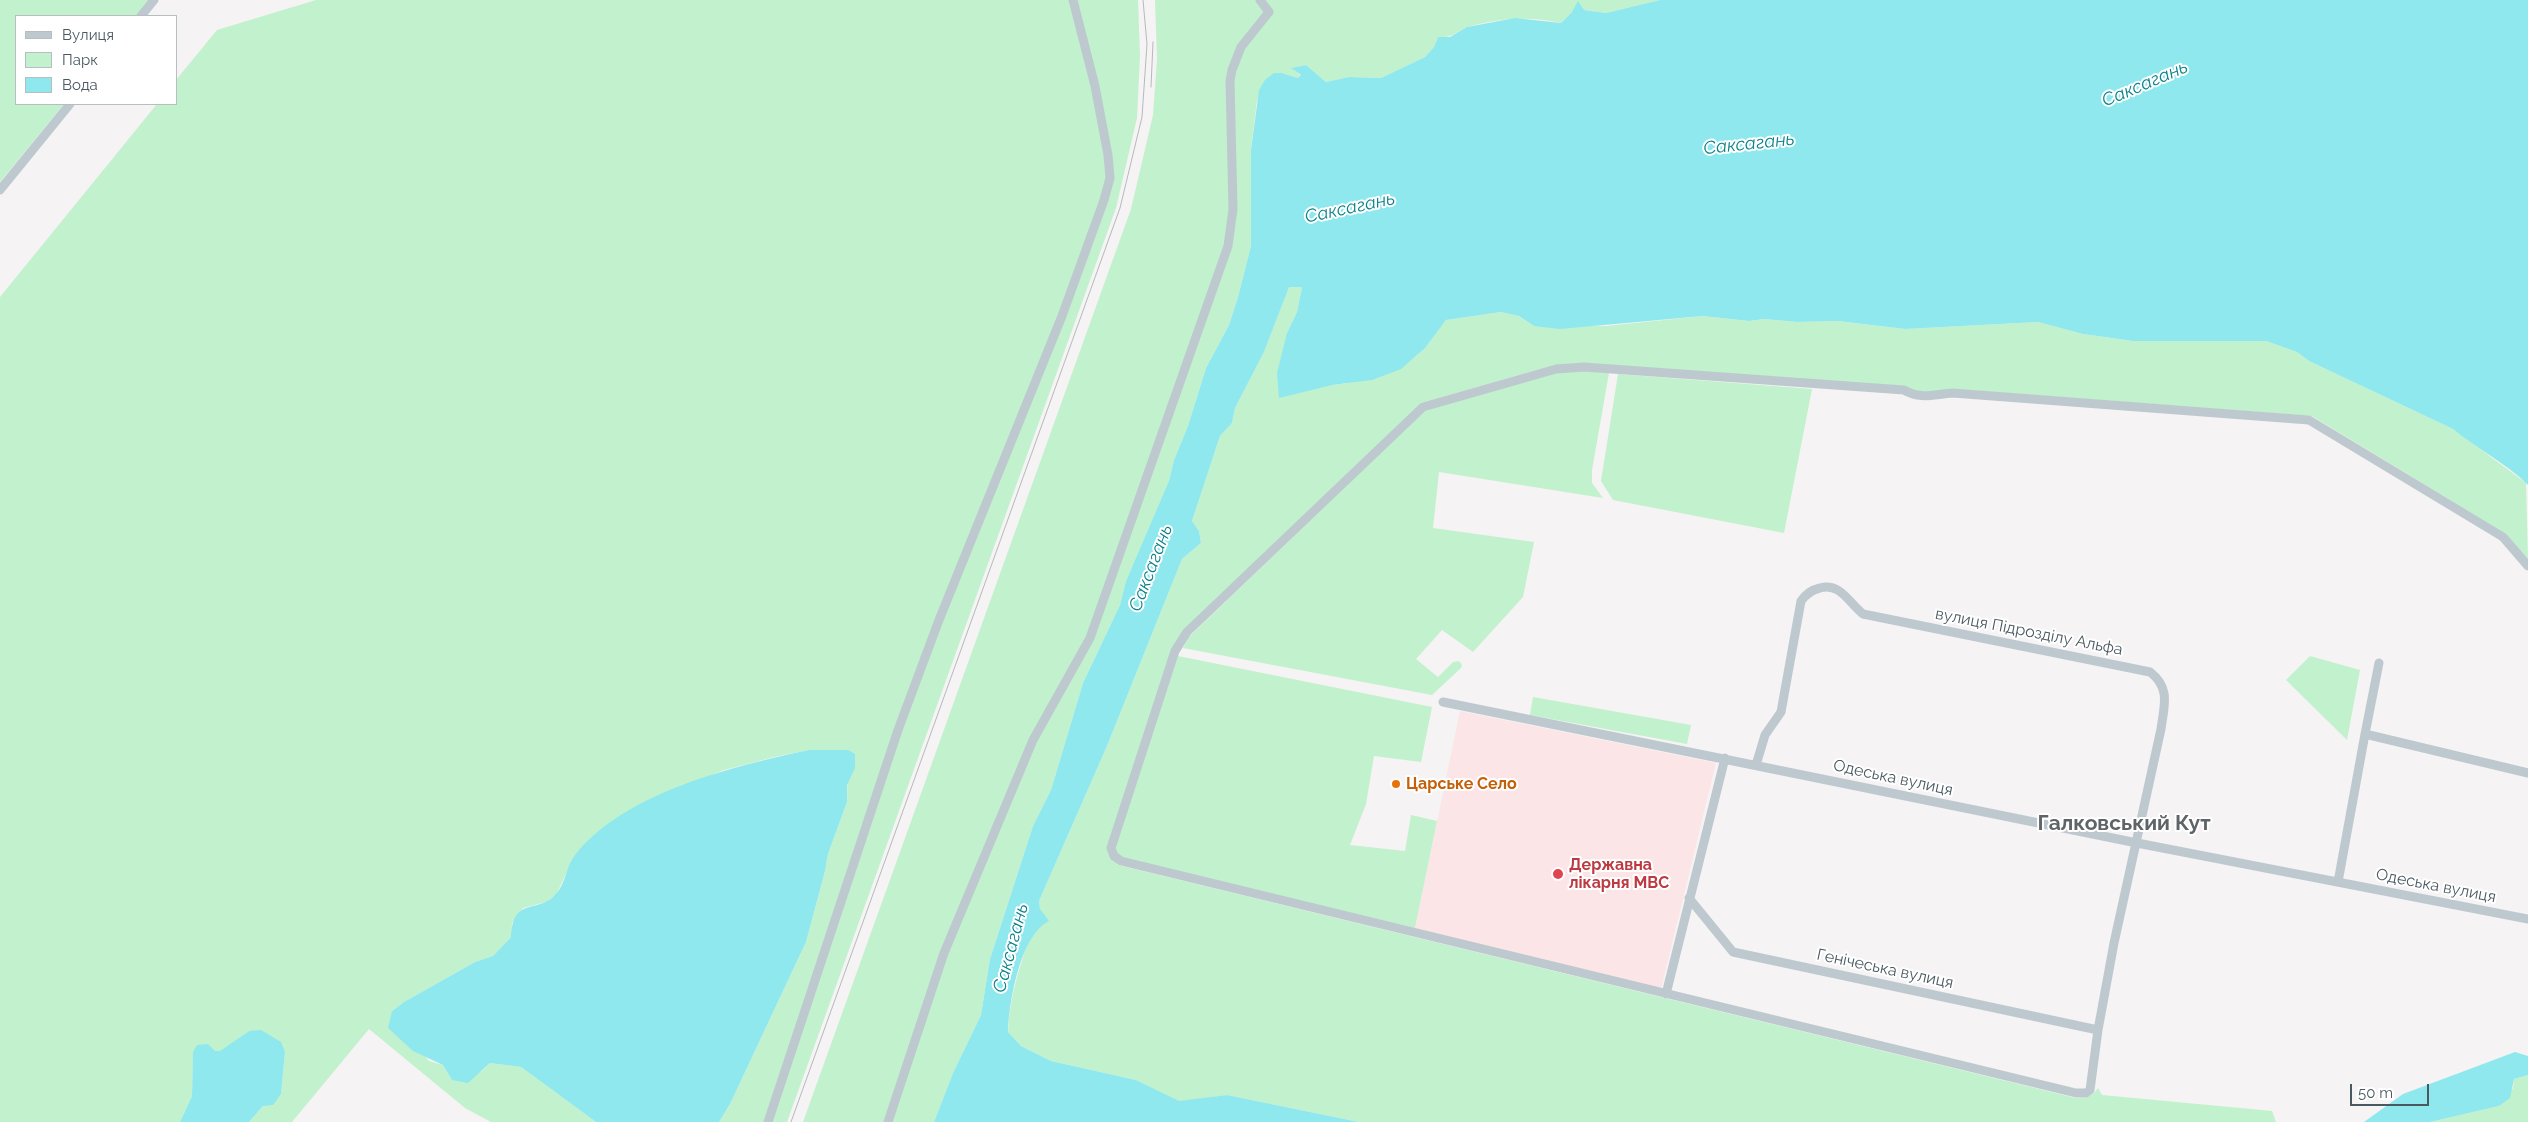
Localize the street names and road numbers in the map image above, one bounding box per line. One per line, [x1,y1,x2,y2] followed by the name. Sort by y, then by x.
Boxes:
[1934,604,2124,660] street label: вулиця Підрозділу Альфа
[1831,756,1955,800] street label: Одеська вулиця
[2374,865,2498,907] street label: Одеська вулиця
[1815,945,1955,993] street label: Генічеська вулиця

